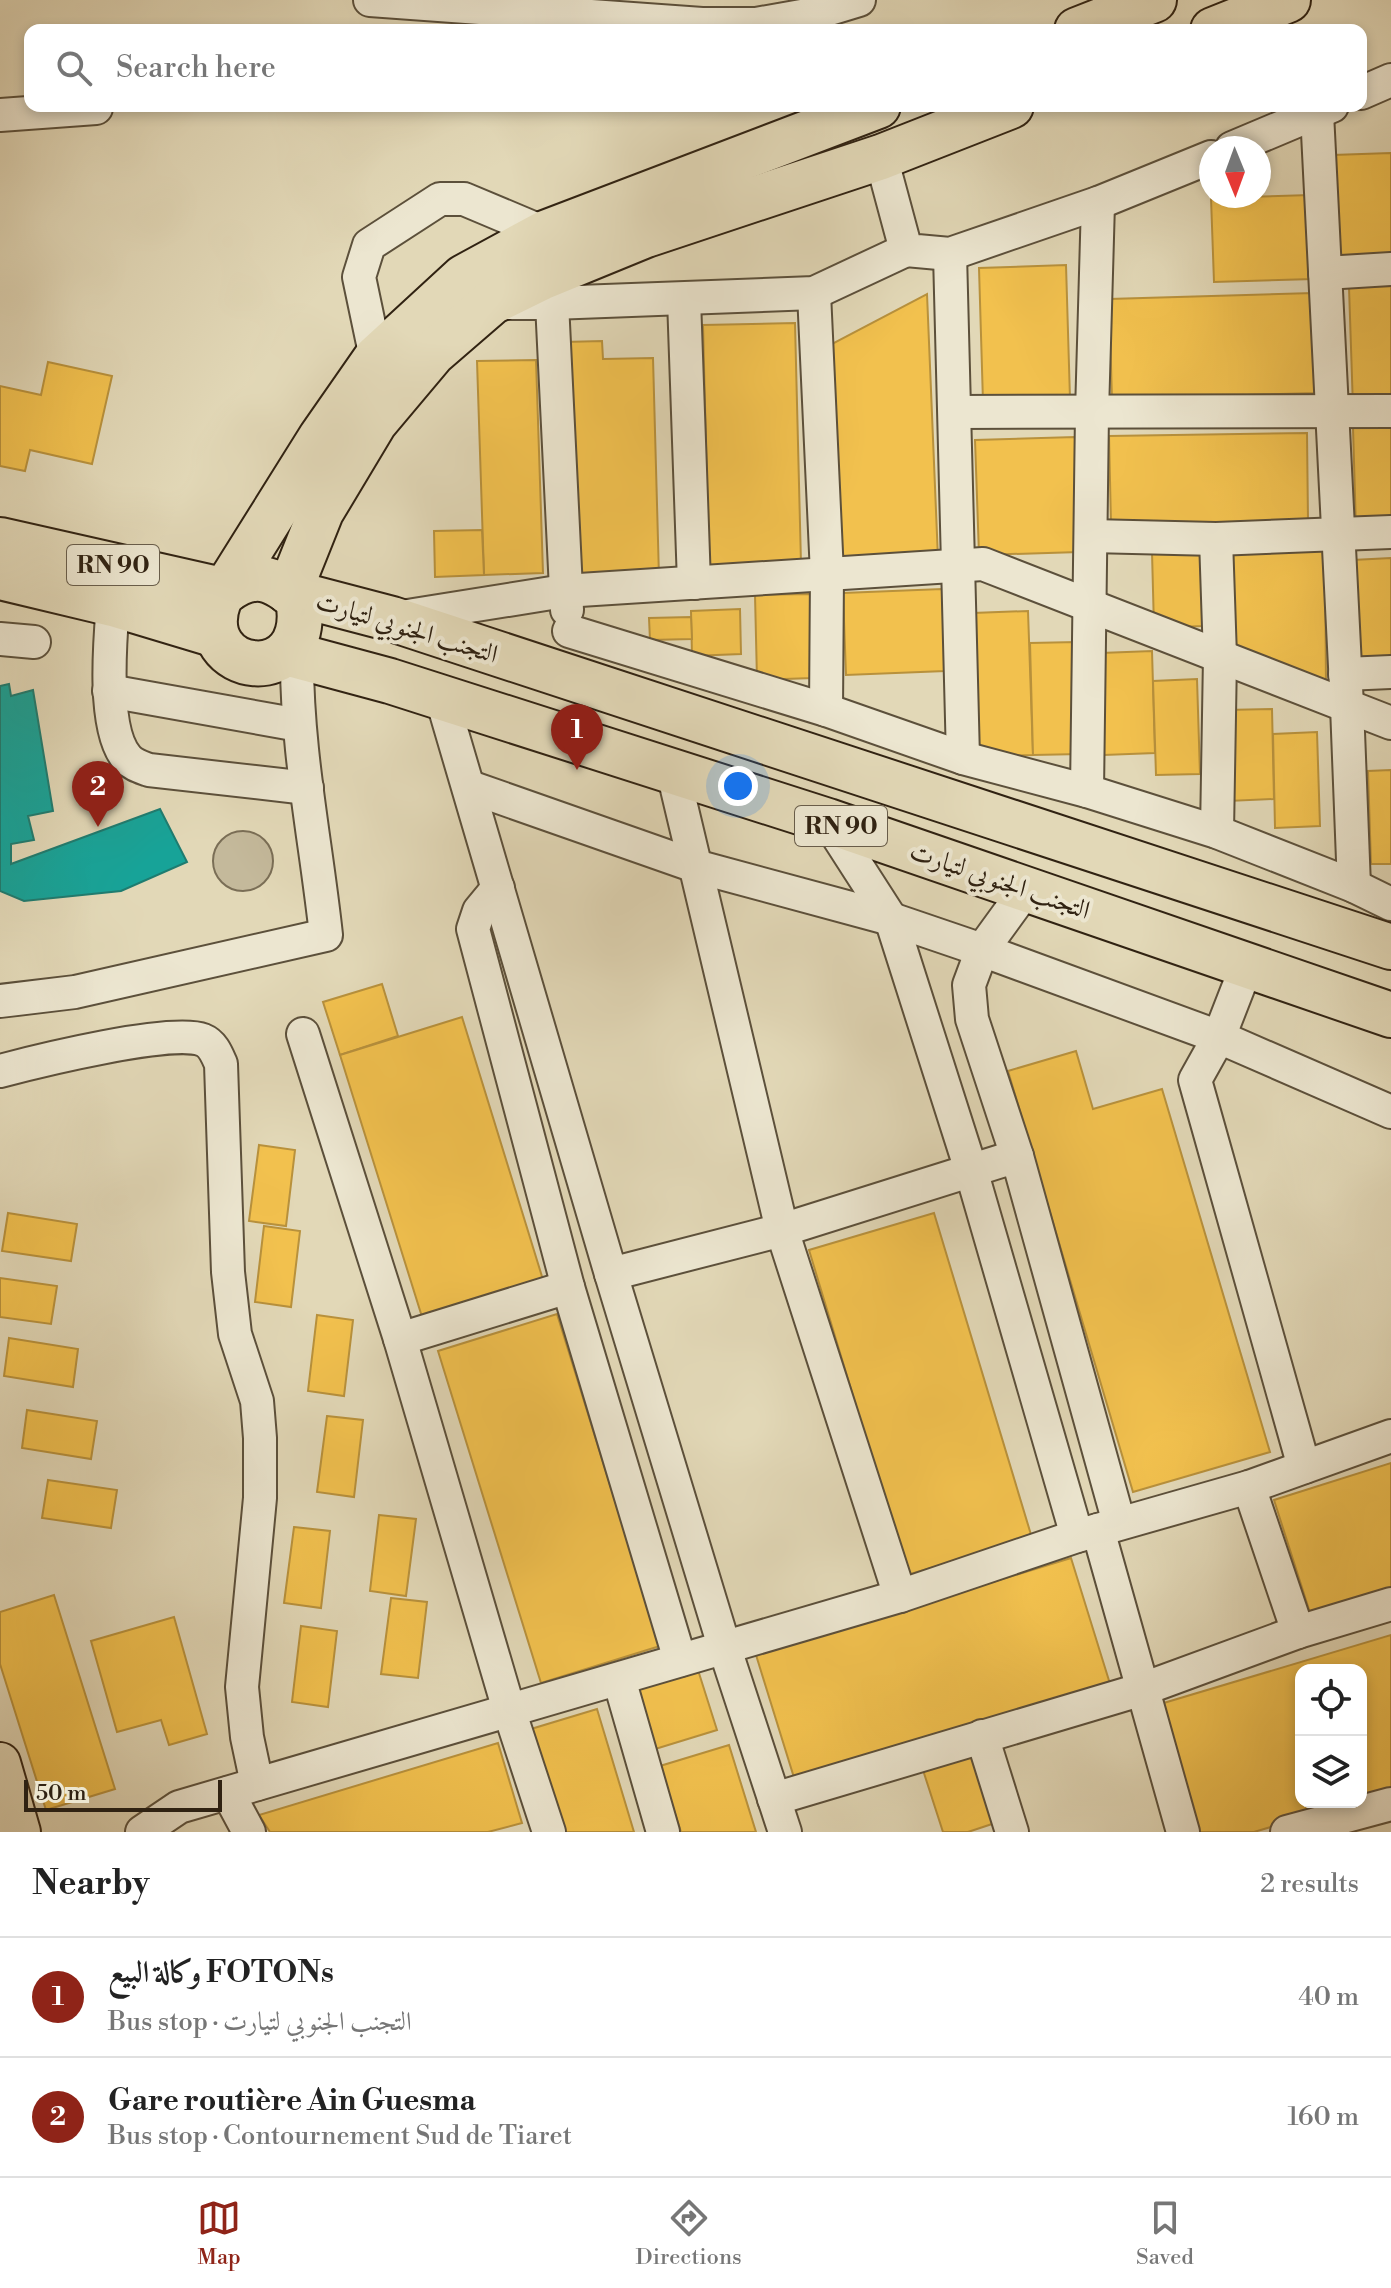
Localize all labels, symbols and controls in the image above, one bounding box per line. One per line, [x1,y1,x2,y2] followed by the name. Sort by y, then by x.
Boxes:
[24,24,1367,112] search box
[52,46,96,90] icon: search
[116,49,276,87] text: Search here
[1199,136,1271,208] north arrow
[67,545,159,585] road number: RN 90
[310,585,502,676] street label: التجنب الجنوبي لتيارت
[551,704,603,770] pin: 1
[72,761,124,827] pin: 2
[718,766,758,806] your location
[795,806,887,846] road number: RN 90
[904,835,1094,932] street label: التجنب الجنوبي لتيارت
[1295,1664,1367,1808] map controls
[1295,1664,1367,1736] button: locate
[1295,1736,1367,1808] button: layers
[24,1776,222,1812] scale bar
[36,1780,87,1807] text: 50 m
[32,1863,150,1905] text: Nearby
[1260,1868,1359,1900] text: 2 results
[108,1954,334,1992] text: وكالة البيع FOTONs
[52,1981,64,2013] text: 1
[1298,1981,1359,2013] text: 40 m
[108,2006,412,2038] text: Bus stop · التجنب الجنوبي لتيارت
[108,2082,476,2120] text: Gare routière Ain Guesma
[50,2101,66,2133] text: 2
[1288,2101,1359,2133] text: 160 m
[108,2120,572,2152] text: Bus stop · Contournement Sud de Tiaret
[197,2196,241,2271] tab: Map
[636,2196,742,2271] tab: Directions
[1136,2196,1194,2271] tab: Saved

